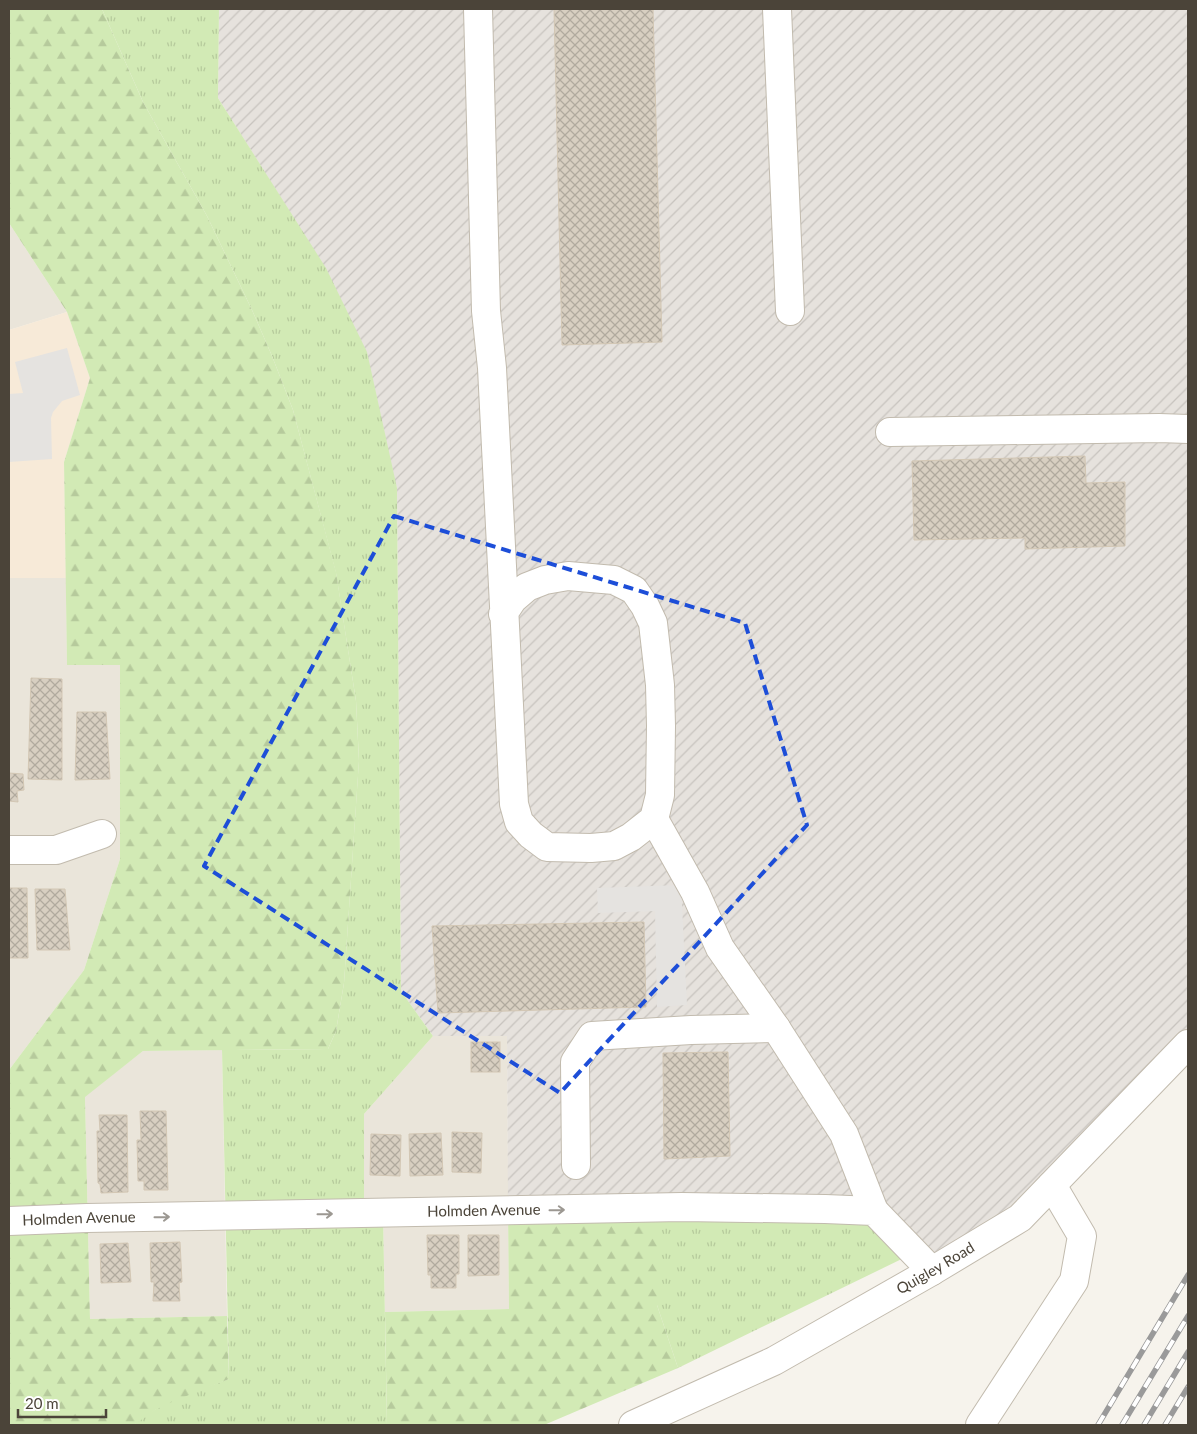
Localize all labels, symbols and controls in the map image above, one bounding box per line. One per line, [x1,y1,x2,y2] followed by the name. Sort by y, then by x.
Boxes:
[427,1200,541,1220] street label: Holmden Avenue
[549,1205,565,1214] one-way arrow
[22,1207,136,1228] street label: Holmden Avenue
[316,1209,333,1219] one-way arrow
[154,1212,170,1222] one-way arrow
[893,1238,977,1297] street label: Quigley Road
[18,1386,105,1418] scale bar
[25,1394,59,1412] text: 20 m

